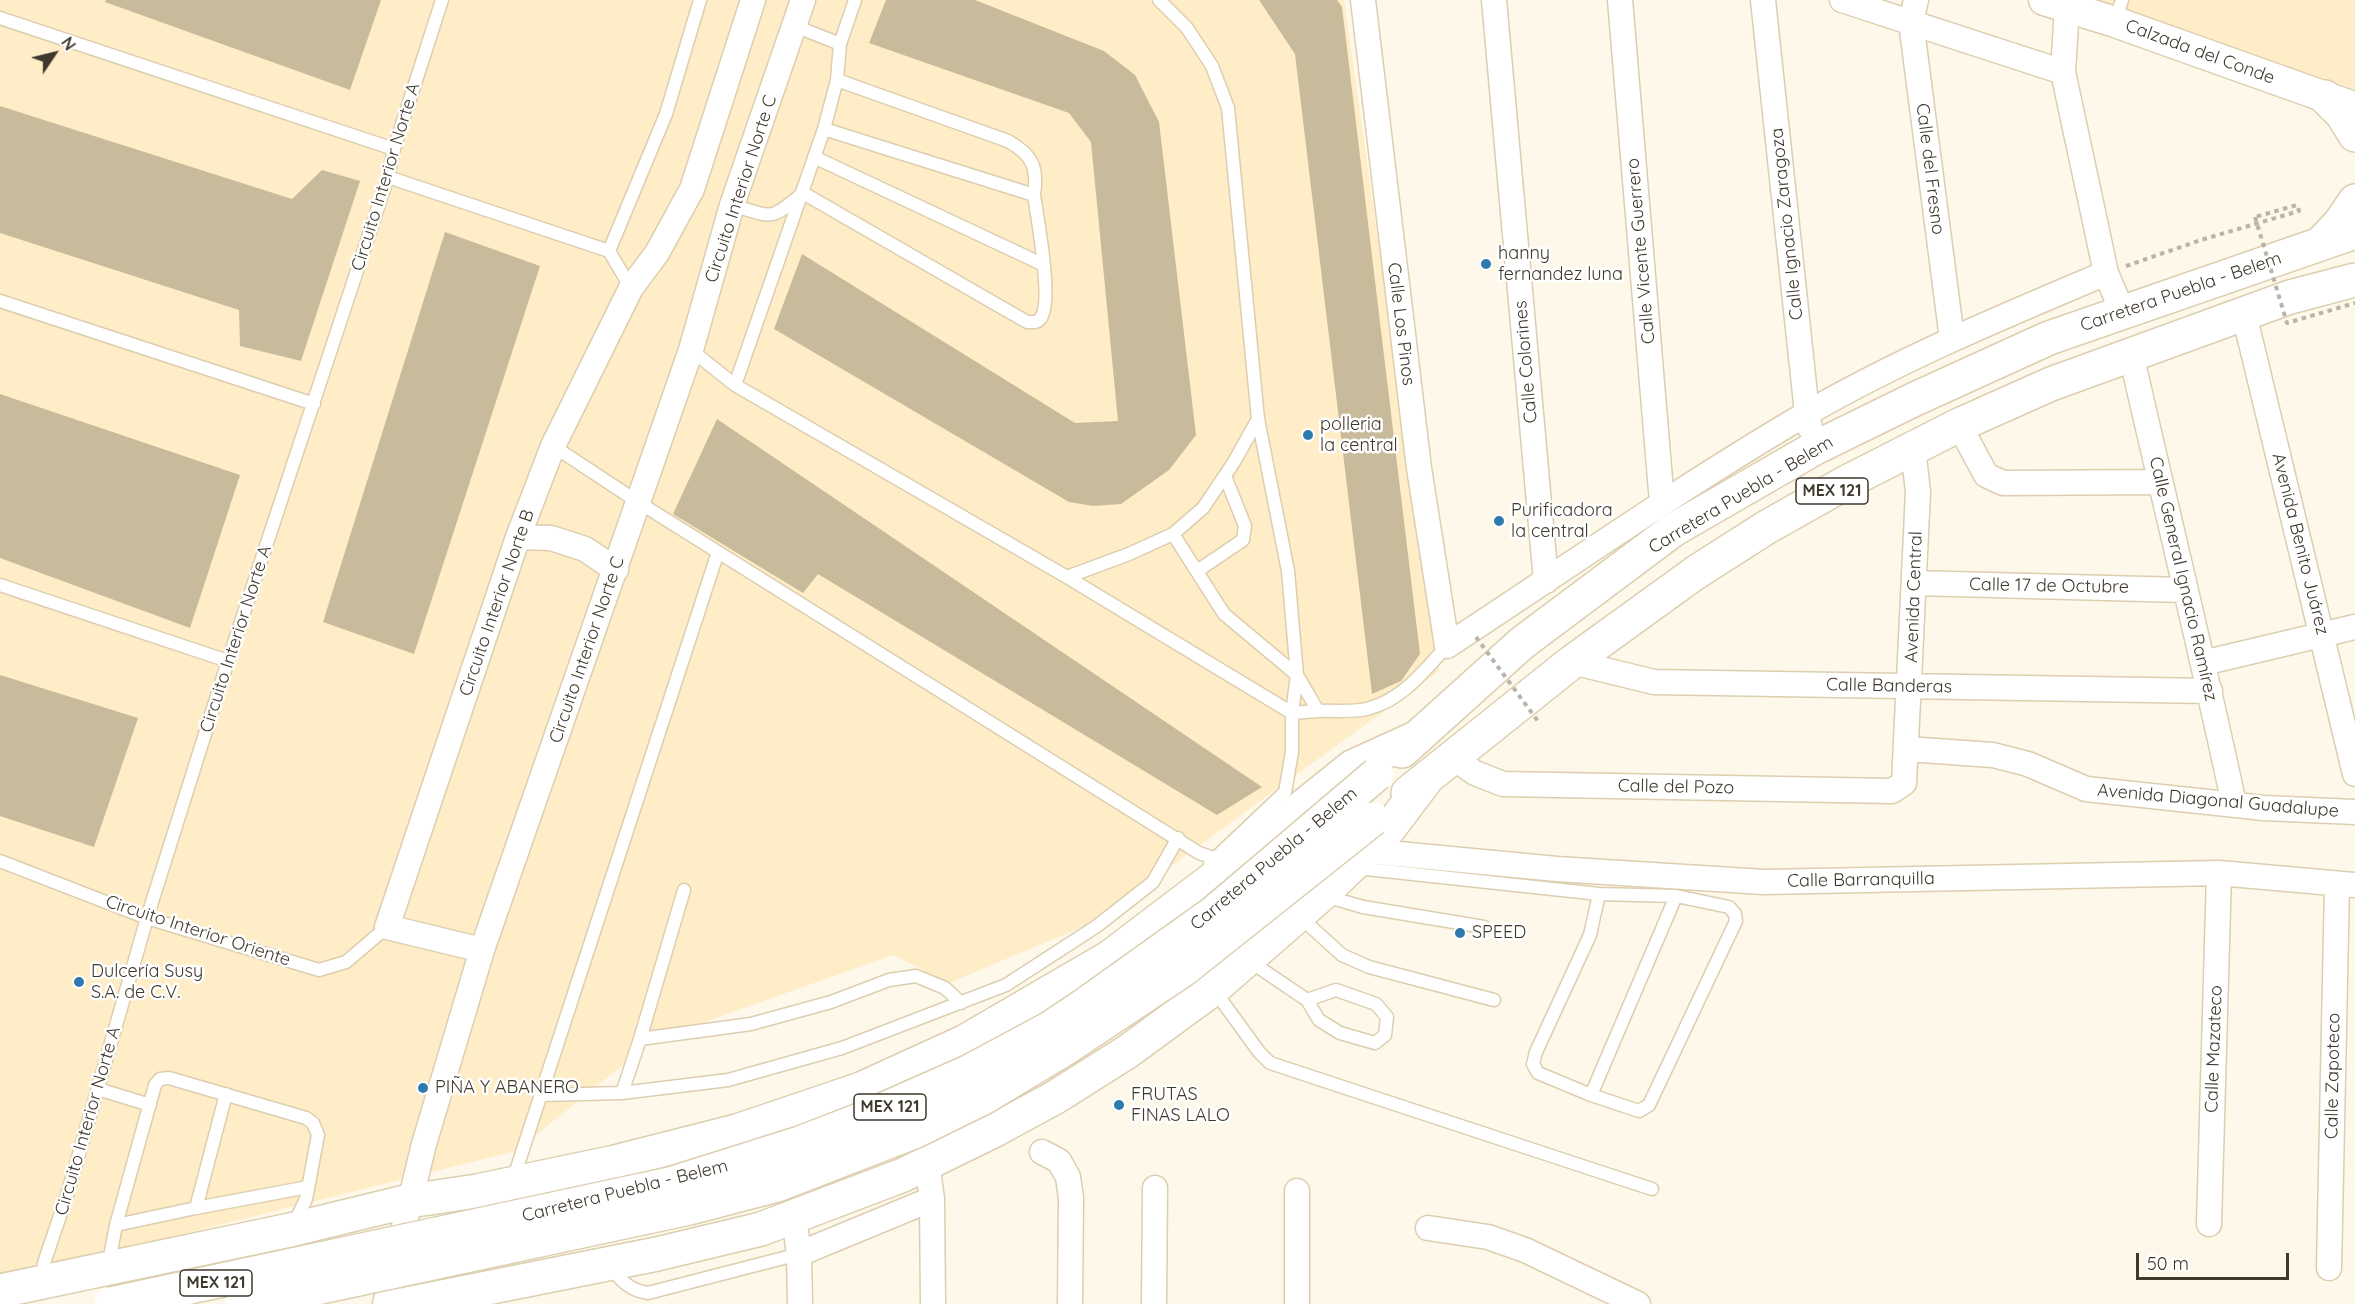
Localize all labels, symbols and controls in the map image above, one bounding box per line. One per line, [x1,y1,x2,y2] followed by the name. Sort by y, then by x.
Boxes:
[2122,15,2278,89] street label: Calzada del Conde
[24,24,84,84] north arrow
[57,33,80,54] text: N
[347,80,425,274] street label: Circuito Interior Norte A
[700,93,782,285] street label: Circuito Interior Norte C
[1911,102,1949,236] street label: Calle del Fresno
[1766,127,1808,321] street label: Calle Ignacio Zaragoza
[1622,157,1660,345] street label: Calle Vicente Guerrero
[1498,243,1623,286] place label: hanny fernandez luna
[2078,247,2284,337] street label: Carretera Puebla - Belem
[1479,257,1493,271] marker: hanny fernandez luna
[1383,261,1419,387] street label: Calle Los Pinos
[1510,300,1542,424] street label: Calle Colorines
[1320,414,1398,456] place label: polleria la central
[1301,428,1315,442] marker: polleria la central
[1645,431,1837,559] street label: Carretera Puebla - Belem
[2267,451,2333,637] street label: Avenida Benito Juárez
[2144,455,2222,703] street label: Calle General Ignacio Ramírez
[1796,478,1868,504] road number: MEX 121
[1511,500,1613,542] place label: Purificadora la central
[455,507,539,699] street label: Circuito Interior Norte B
[1492,514,1506,528] marker: Purificadora la central
[1901,531,1927,663] street label: Avenida Central
[196,543,276,735] street label: Circuito Interior Norte A
[545,554,629,746] street label: Circuito Interior Norte C
[1969,574,2129,598] street label: Calle 17 de Octubre
[1826,674,1952,698] street label: Calle Banderas
[1618,775,1734,799] street label: Calle del Pozo
[2096,780,2340,822] street label: Avenida Diagonal Guadalupe
[1186,783,1362,935] street label: Carretera Puebla - Belem
[1787,868,1935,892] street label: Calle Barranquilla
[103,891,293,971] street label: Circuito Interior Oriente
[1472,922,1526,944] place label: SPEED
[1453,926,1467,940] marker: SPEED
[91,961,203,1004] place label: Dulcería Susy S.A. de C.V.
[72,975,86,989] marker: Dulcería Susy S.A. de C.V.
[2201,985,2227,1113] street label: Calle Mazateco
[2321,1013,2345,1139] street label: Calle Zapoteco
[51,1024,125,1218] street label: Circuito Interior Norte A
[435,1077,579,1099] place label: PIÑA Y ABANERO
[416,1081,430,1095] marker: PIÑA Y ABANERO
[1131,1084,1230,1126] place label: FRUTAS FINAS LALO
[854,1094,926,1120] road number: MEX 121
[1112,1098,1126,1112] marker: FRUTAS FINAS LALO
[520,1155,730,1227] street label: Carretera Puebla - Belem
[2139,1241,2292,1279] scale bar
[2147,1252,2189,1275] text: 50 m
[180,1270,252,1296] road number: MEX 121

